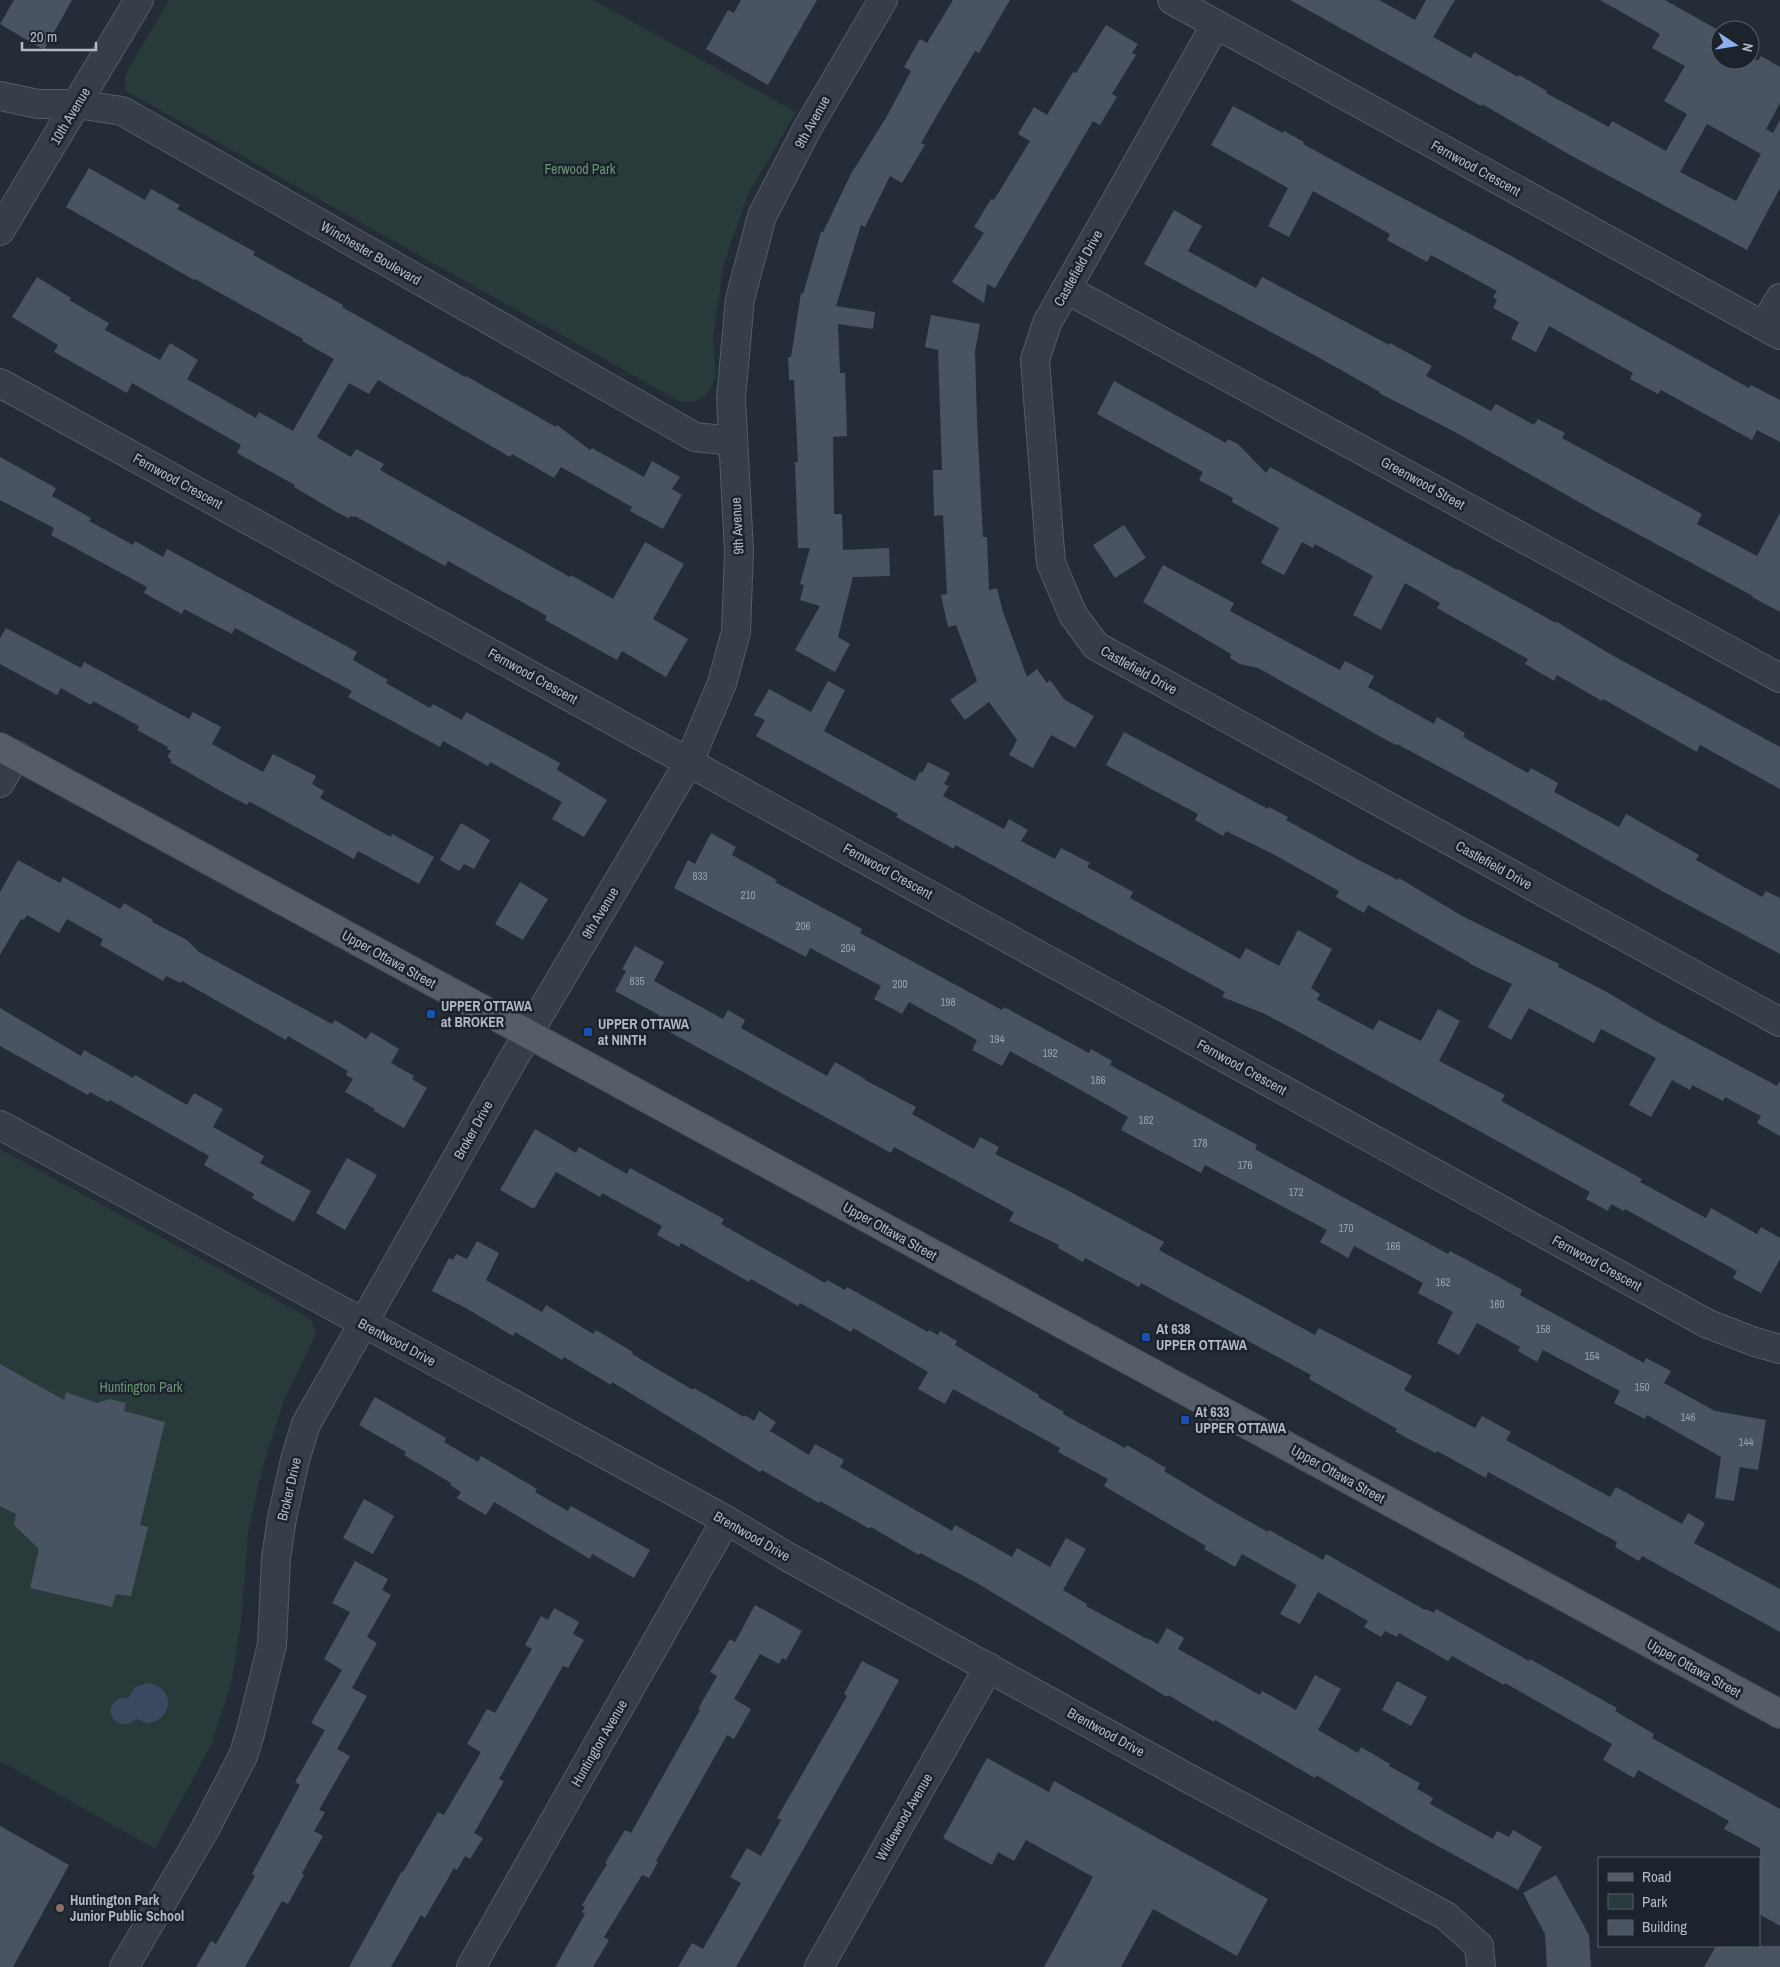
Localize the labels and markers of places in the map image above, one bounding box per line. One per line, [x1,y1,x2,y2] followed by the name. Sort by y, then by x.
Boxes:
[441,997,533,1031] place label: UPPER OTTAWA at BROKER
[425,1008,437,1020] marker: UPPER OTTAWA at BROKER
[598,1015,690,1049] place label: UPPER OTTAWA at NINTH
[582,1026,594,1038] marker: UPPER OTTAWA at NINTH
[1156,1320,1248,1354] place label: At 638 UPPER OTTAWA
[1140,1331,1152,1343] marker: At 638 UPPER OTTAWA
[1195,1403,1287,1437] place label: At 633 UPPER OTTAWA
[1179,1414,1191,1426] marker: At 633 UPPER OTTAWA
[70,1891,184,1925] place label: Huntington Park Junior Public School
[54,1902,66,1914] marker: Huntington Park Junior Public School

